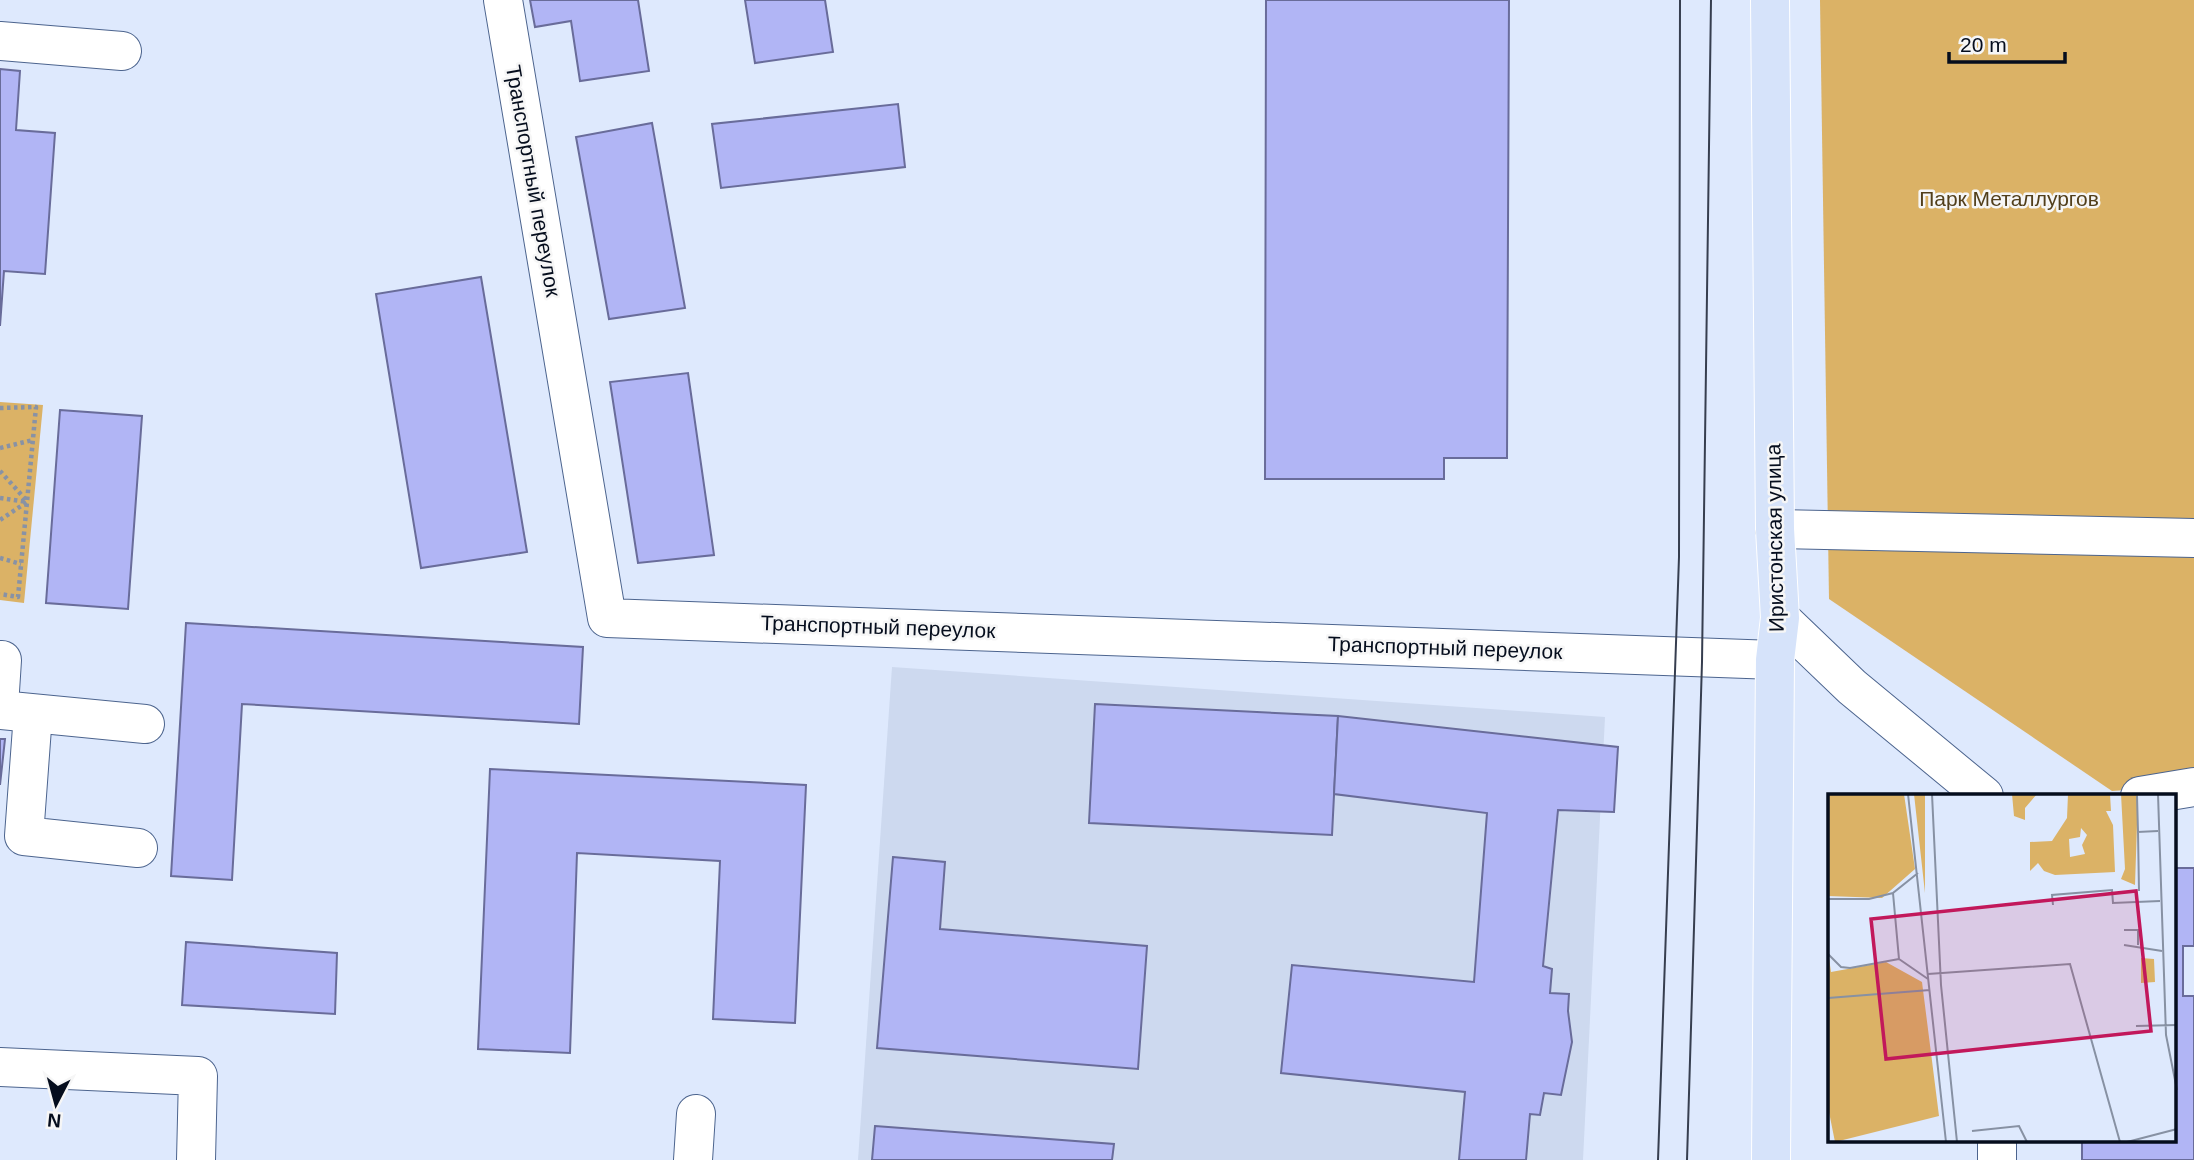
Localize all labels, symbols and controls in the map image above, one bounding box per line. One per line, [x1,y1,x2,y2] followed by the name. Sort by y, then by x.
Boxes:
[1949,21,2064,65] scale bar
[1960,33,2007,56] text: 20 m
[502,63,565,299] street label: Транспортный переулок
[1919,187,2099,210] park label: Парк Металлургов
[1761,443,1788,632] street label: Иристонская улица
[760,611,997,642] street label: Транспортный переулок
[1327,632,1564,663] street label: Транспортный переулок
[1828,794,2176,1142] inset map
[21,1069,91,1139] north arrow
[46,1109,62,1132] text: N

